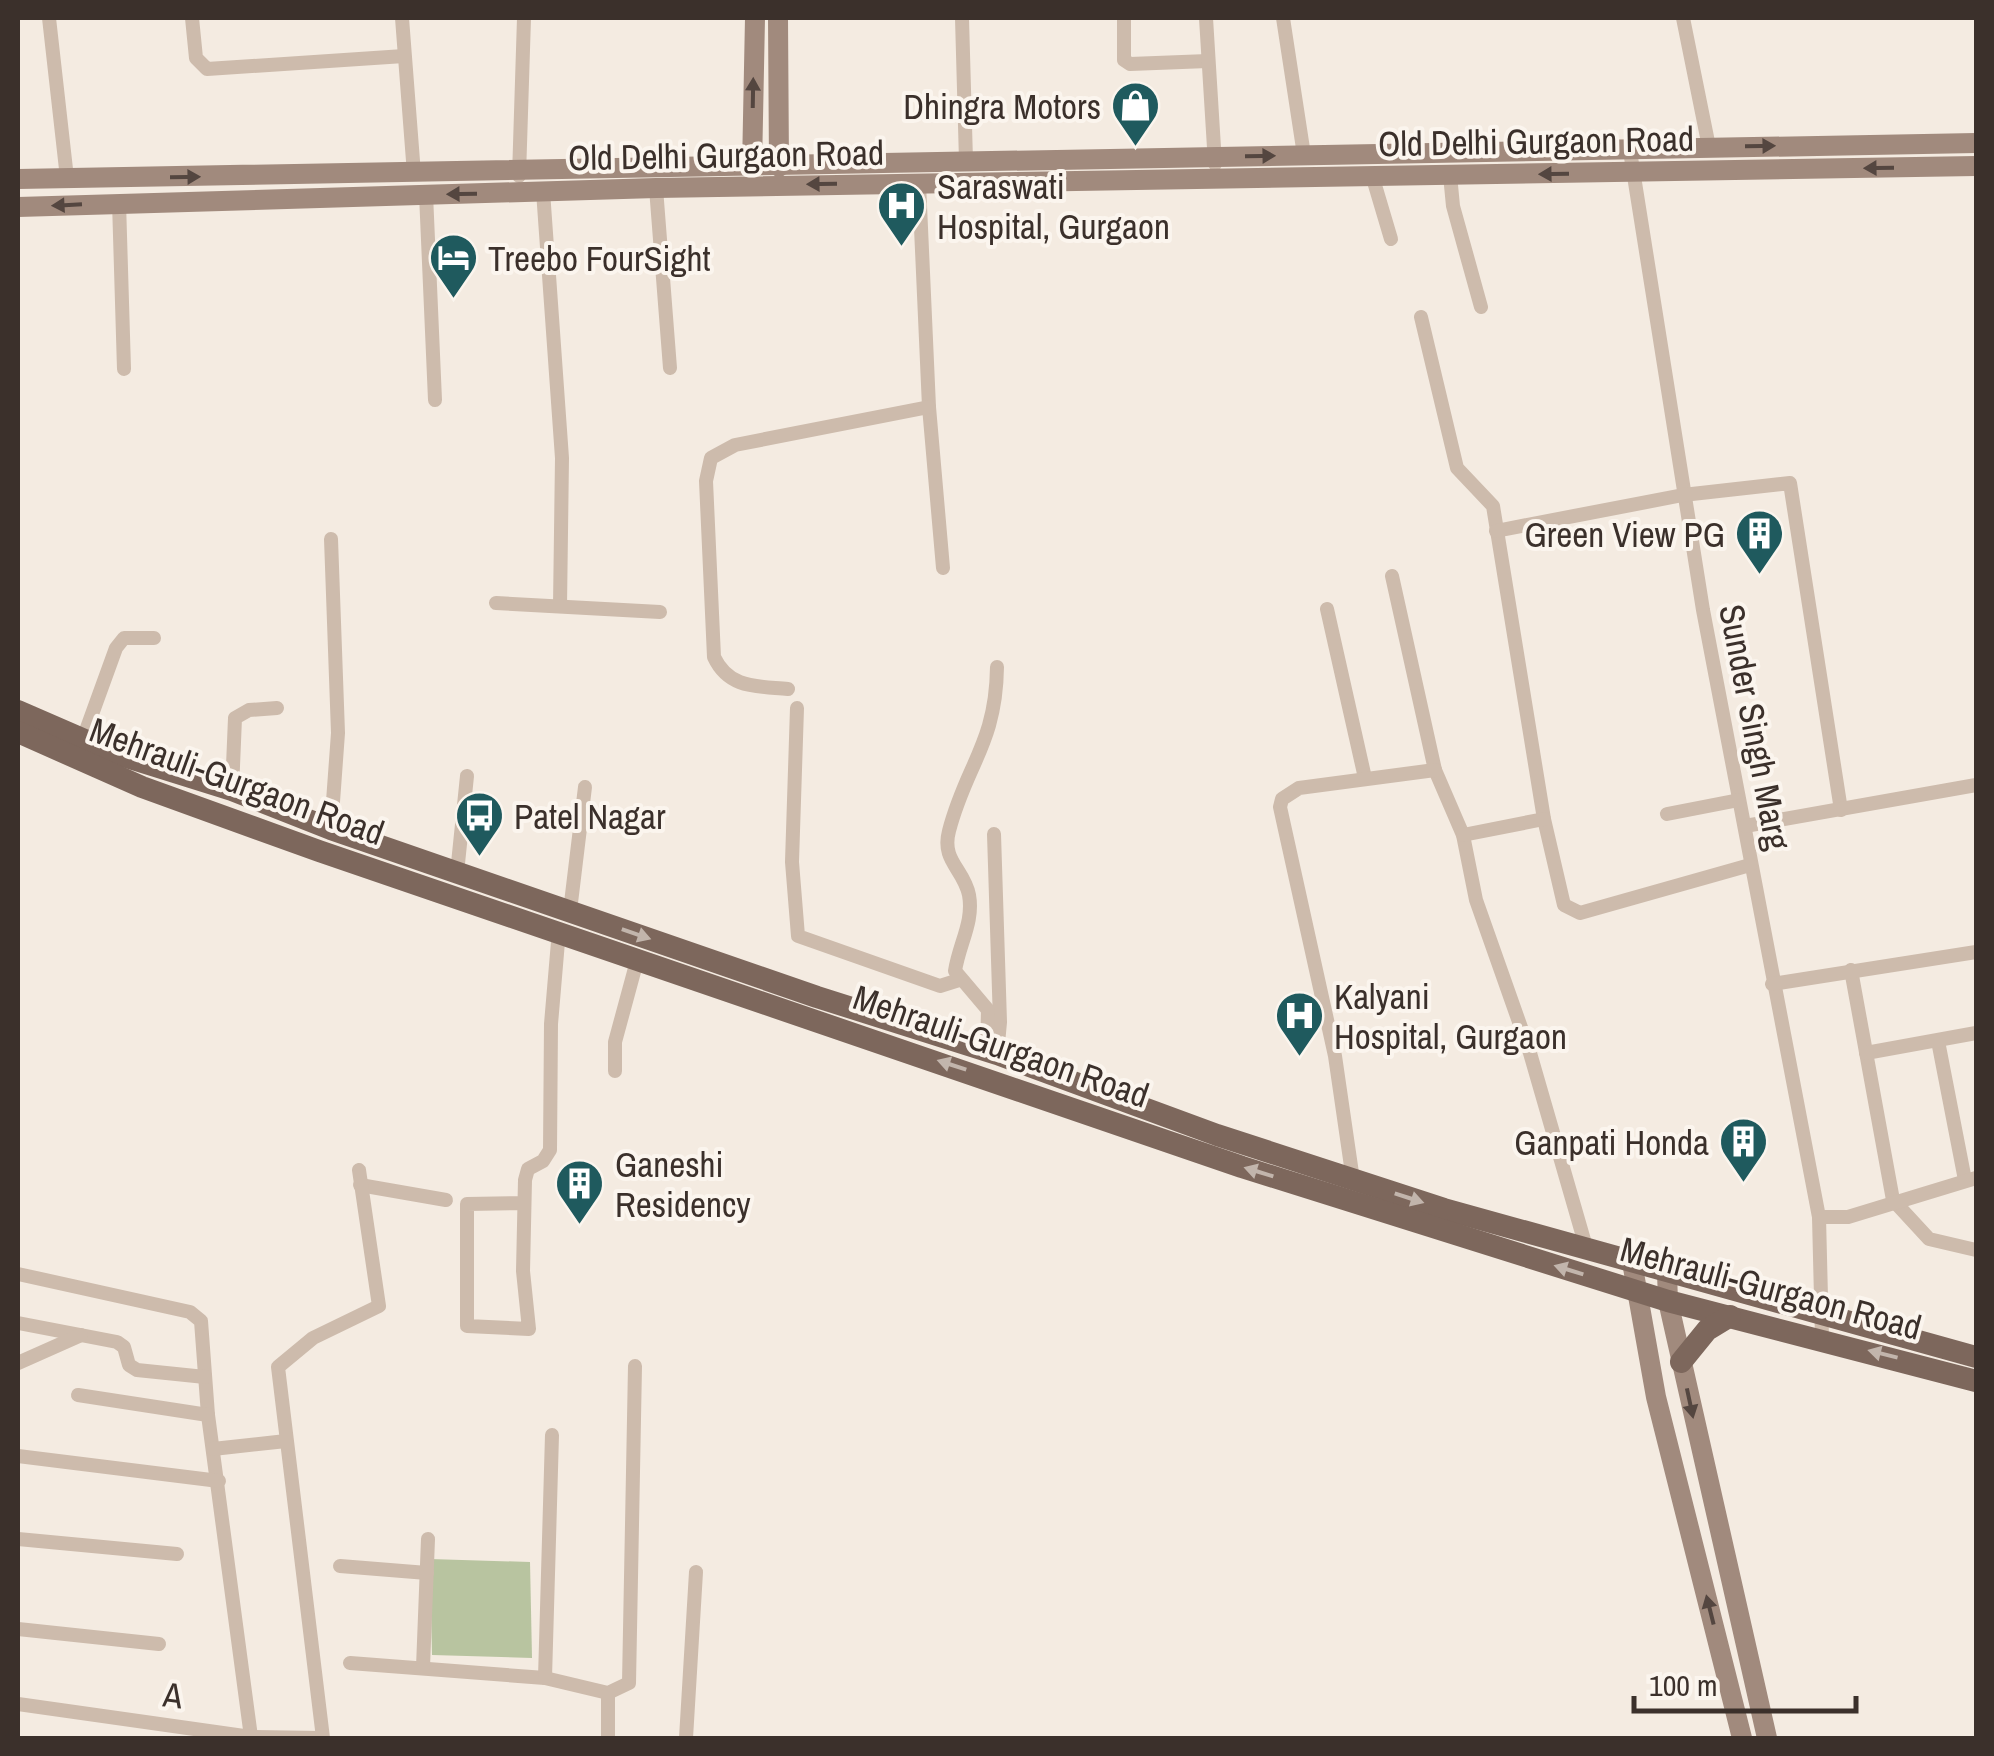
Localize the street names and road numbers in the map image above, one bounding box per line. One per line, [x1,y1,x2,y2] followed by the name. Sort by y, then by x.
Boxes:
[1378,115,1694,167] street label: Old Delhi Gurgaon Road
[568,129,884,181] street label: Old Delhi Gurgaon Road
[1708,600,1802,854] street label: Sunder Singh Marg
[84,706,390,856] street label: Mehrauli-Gurgaon Road
[847,973,1155,1119] street label: Mehrauli-Gurgaon Road
[1615,1225,1927,1351] street label: Mehrauli-Gurgaon Road
[160,1670,186,1720] street label: A

